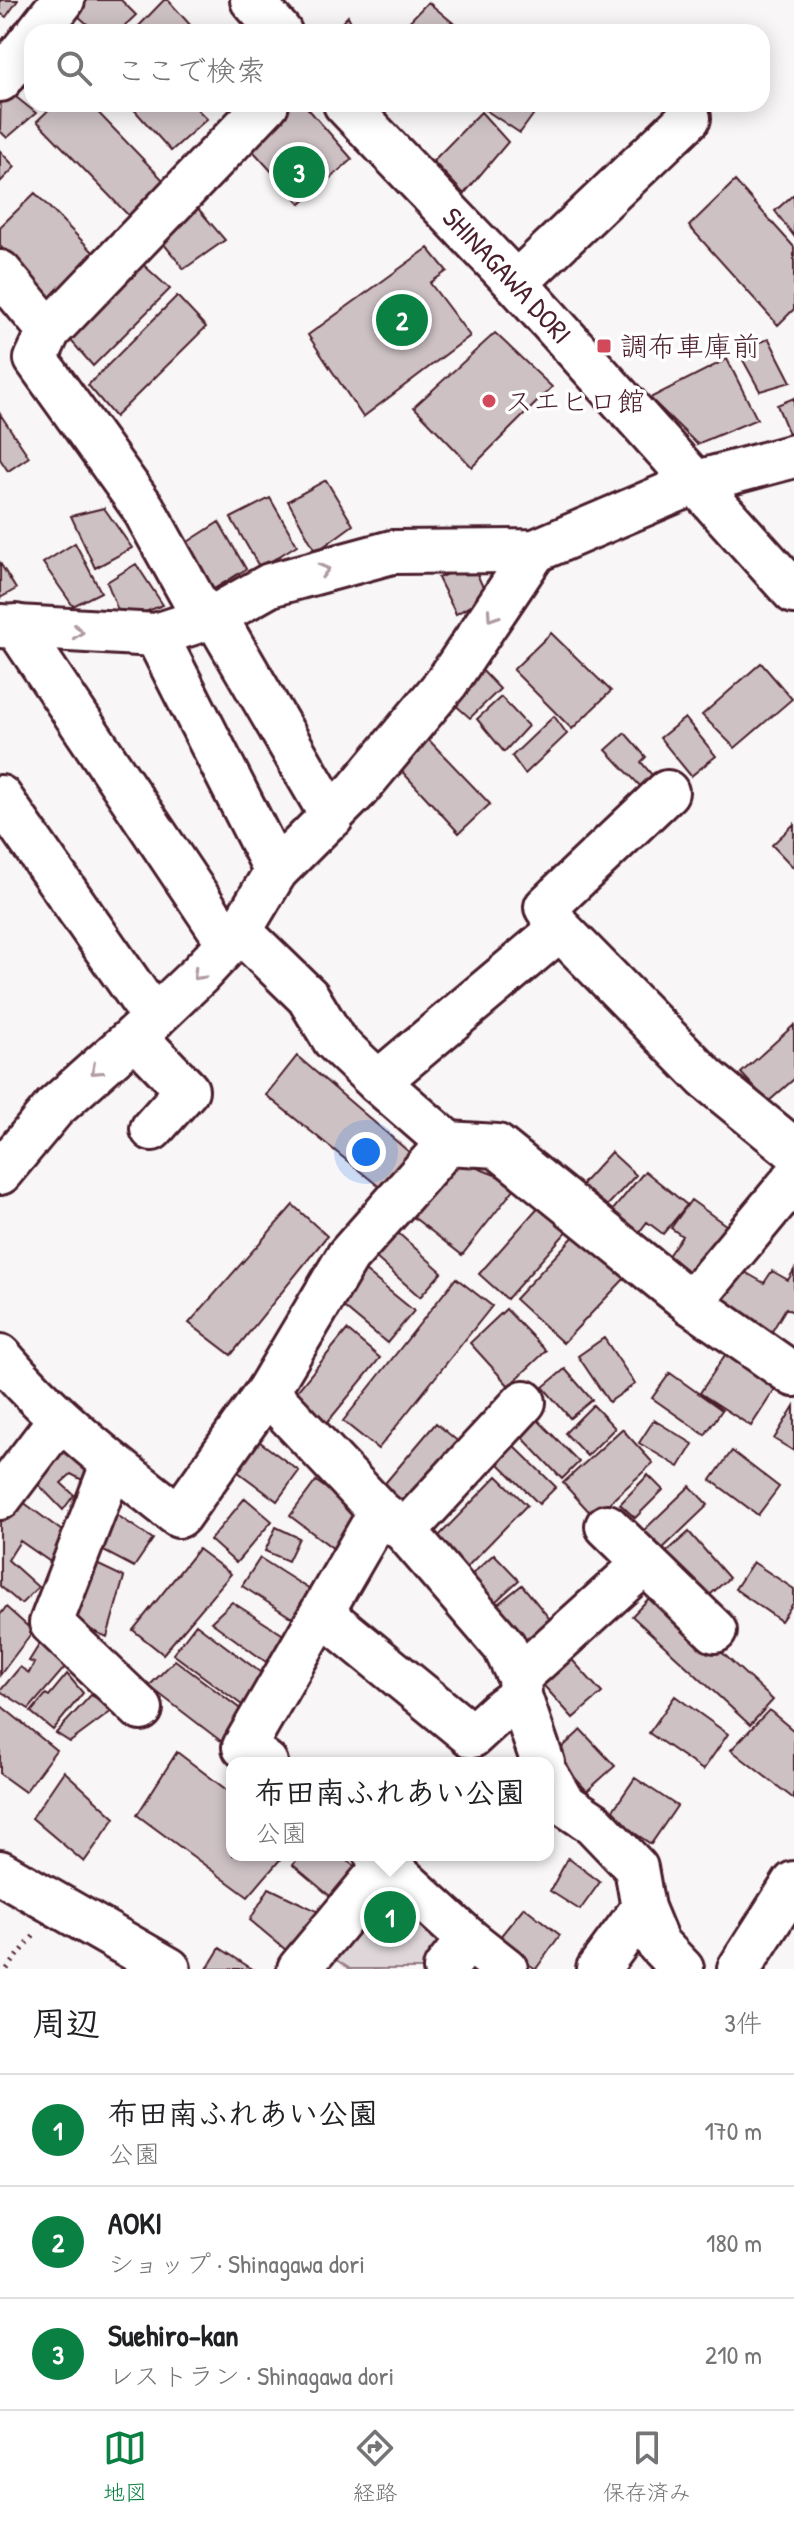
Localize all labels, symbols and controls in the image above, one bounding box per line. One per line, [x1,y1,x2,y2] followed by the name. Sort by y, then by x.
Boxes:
[24,24,770,112] search box
[52,46,96,90] icon: search
[116,50,266,90] text: ここで検索
[273,142,325,202] pin: 3
[434,199,581,352] street label: SHINAGAWA DORI
[376,290,428,350] pin: 2
[620,327,760,365] place label: 調布車庫前
[595,337,613,355] marker: 調布車庫前
[505,382,645,420] place label: スエヒロ館
[480,392,498,410] marker: スエヒロ館
[317,563,331,579] one-way arrow
[486,607,501,622] one-way arrow
[72,623,85,640] one-way arrow
[193,966,207,980] one-way arrow
[91,1061,106,1075] one-way arrow
[346,1132,386,1172] your location
[226,1757,554,1861] popup
[255,1772,525,1812] text: 布田南ふれあい公園
[255,1815,307,1850] text: 公園
[364,1887,416,1947] pin: 1
[32,2000,100,2046] text: 周辺
[724,2005,762,2040] text: 3件
[108,2093,378,2133] text: 布田南ふれあい公園
[53,2113,63,2148] text: 1
[704,2113,762,2148] text: 170 m
[108,2136,160,2171] text: 公園
[108,2203,162,2243] text: AOKI
[52,2225,64,2260] text: 2
[706,2225,762,2260] text: 180 m
[108,2246,365,2281] text: ショップ · Shinagawa dori
[108,2315,239,2355] text: Suehiro-kan
[52,2337,64,2372] text: 3
[705,2337,762,2372] text: 210 m
[108,2358,394,2393] text: レストラン · Shinagawa dori
[103,2426,147,2507] tab: 地図
[353,2426,397,2507] tab: 経路
[603,2426,691,2507] tab: 保存済み

